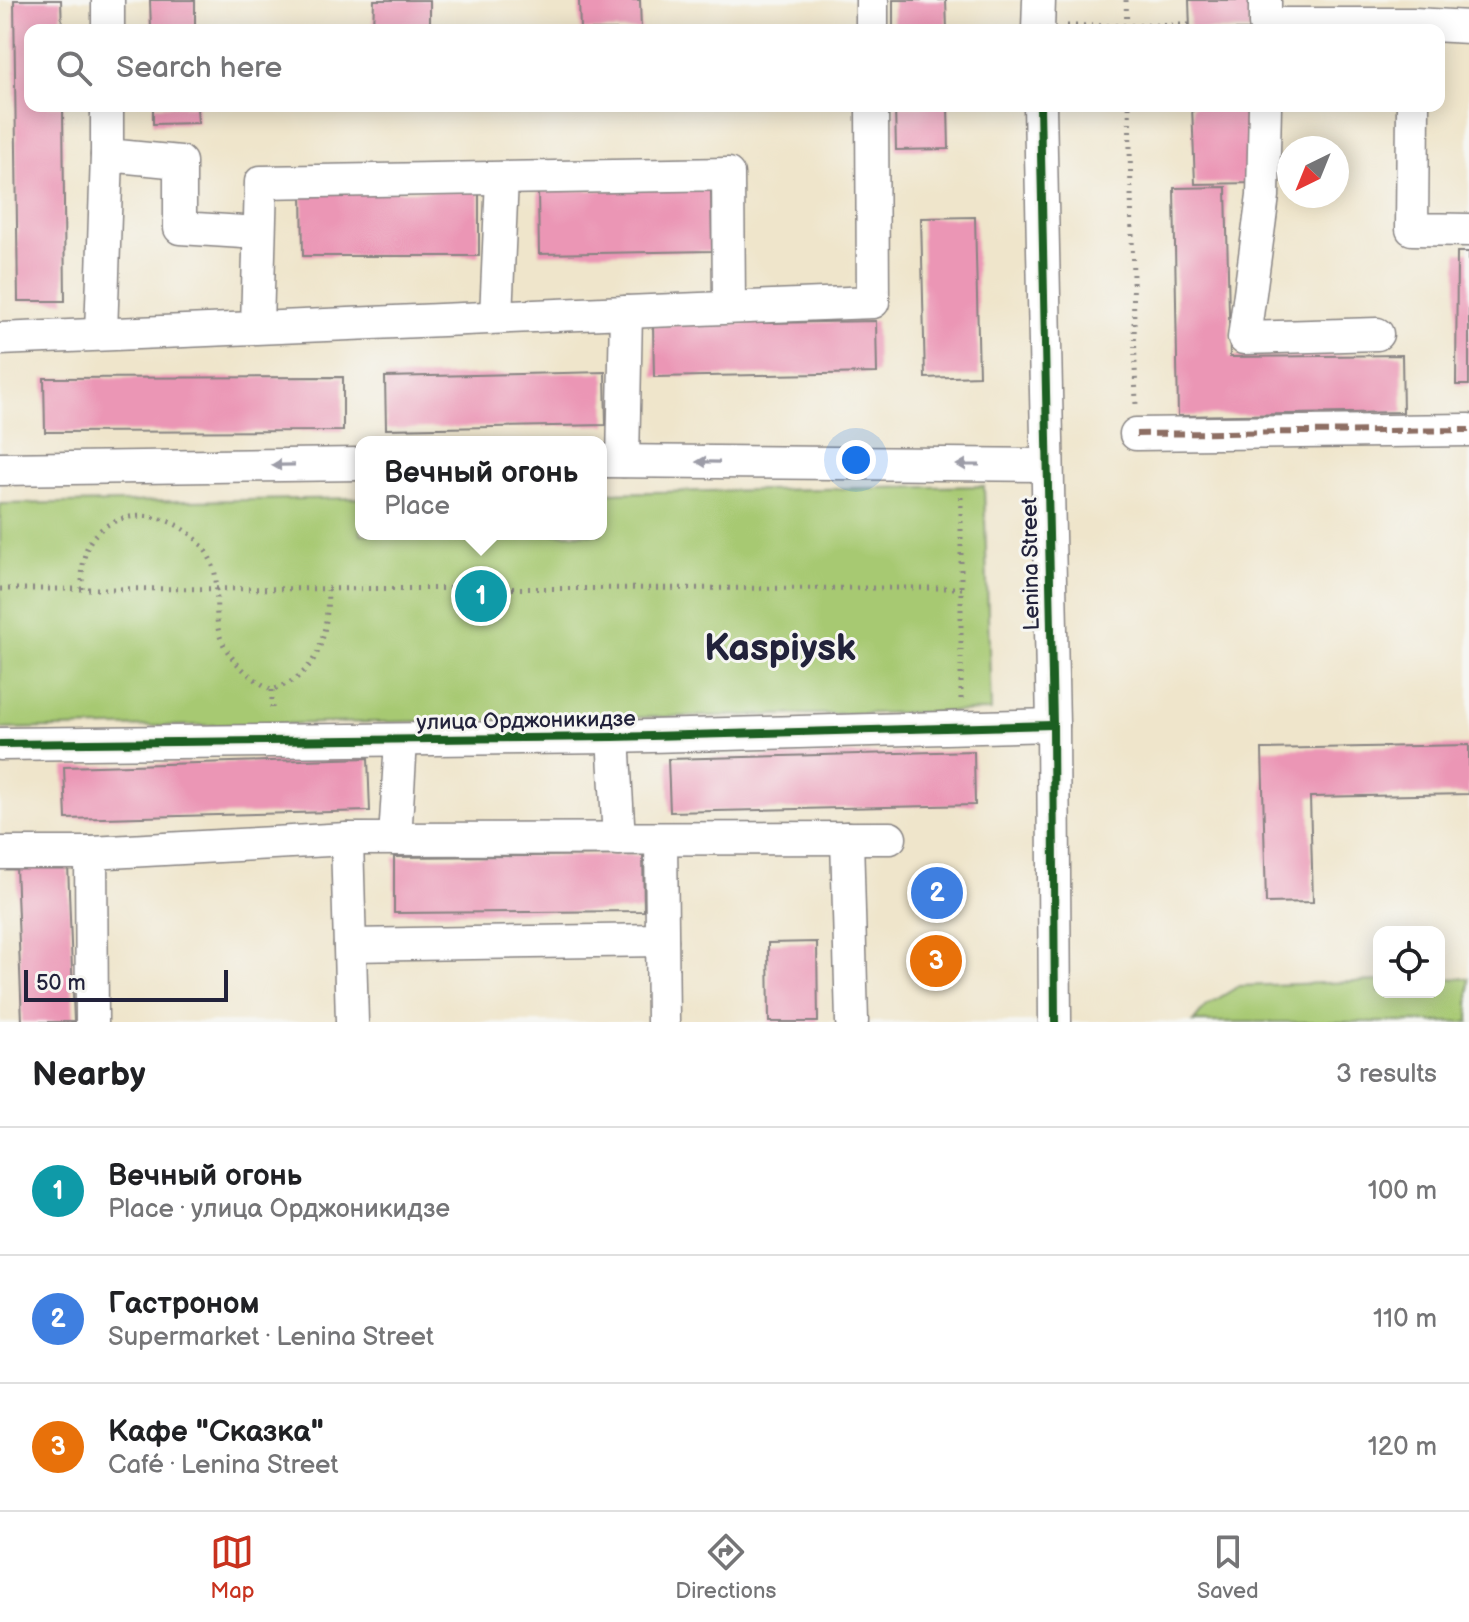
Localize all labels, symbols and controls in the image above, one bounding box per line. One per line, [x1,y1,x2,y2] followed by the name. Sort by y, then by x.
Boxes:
[24,24,1445,112] search box
[52,46,96,90] icon: search
[116,50,282,86] text: Search here
[1277,136,1349,208] north arrow
[355,436,607,540] popup
[836,440,876,480] your location
[384,455,578,491] text: Вечный огонь
[695,456,720,468] one-way arrow
[270,459,295,471] one-way arrow
[955,459,980,471] one-way arrow
[384,491,450,522] text: Place
[1016,497,1046,631] street label: Lenina Street
[455,566,507,626] pin: 1
[704,626,856,671] district label: Kaspiysk
[416,706,636,736] street label: улица Орджоникидзе
[911,863,963,923] pin: 2
[1373,926,1445,998] map controls
[1373,926,1445,998] button: locate
[910,931,962,991] pin: 3
[24,966,228,1002] scale bar
[36,970,86,997] text: 50 m
[32,1054,146,1095] text: Nearby
[1336,1059,1437,1090] text: 3 results
[108,1158,302,1194] text: Вечный огонь
[53,1176,63,1207] text: 1
[1368,1176,1437,1207] text: 100 m
[108,1194,450,1225] text: Place · улица Орджоникидзе
[108,1286,260,1322] text: Гастроном
[50,1304,66,1335] text: 2
[1373,1304,1437,1335] text: 110 m
[108,1322,434,1353] text: Supermarket · Lenina Street
[108,1414,324,1450] text: Кафе "Сказка"
[50,1432,66,1463] text: 3
[1368,1432,1437,1463] text: 120 m
[108,1450,338,1481] text: Café · Lenina Street
[210,1530,255,1605] tab: Map
[675,1530,776,1605] tab: Directions
[1197,1530,1259,1605] tab: Saved

